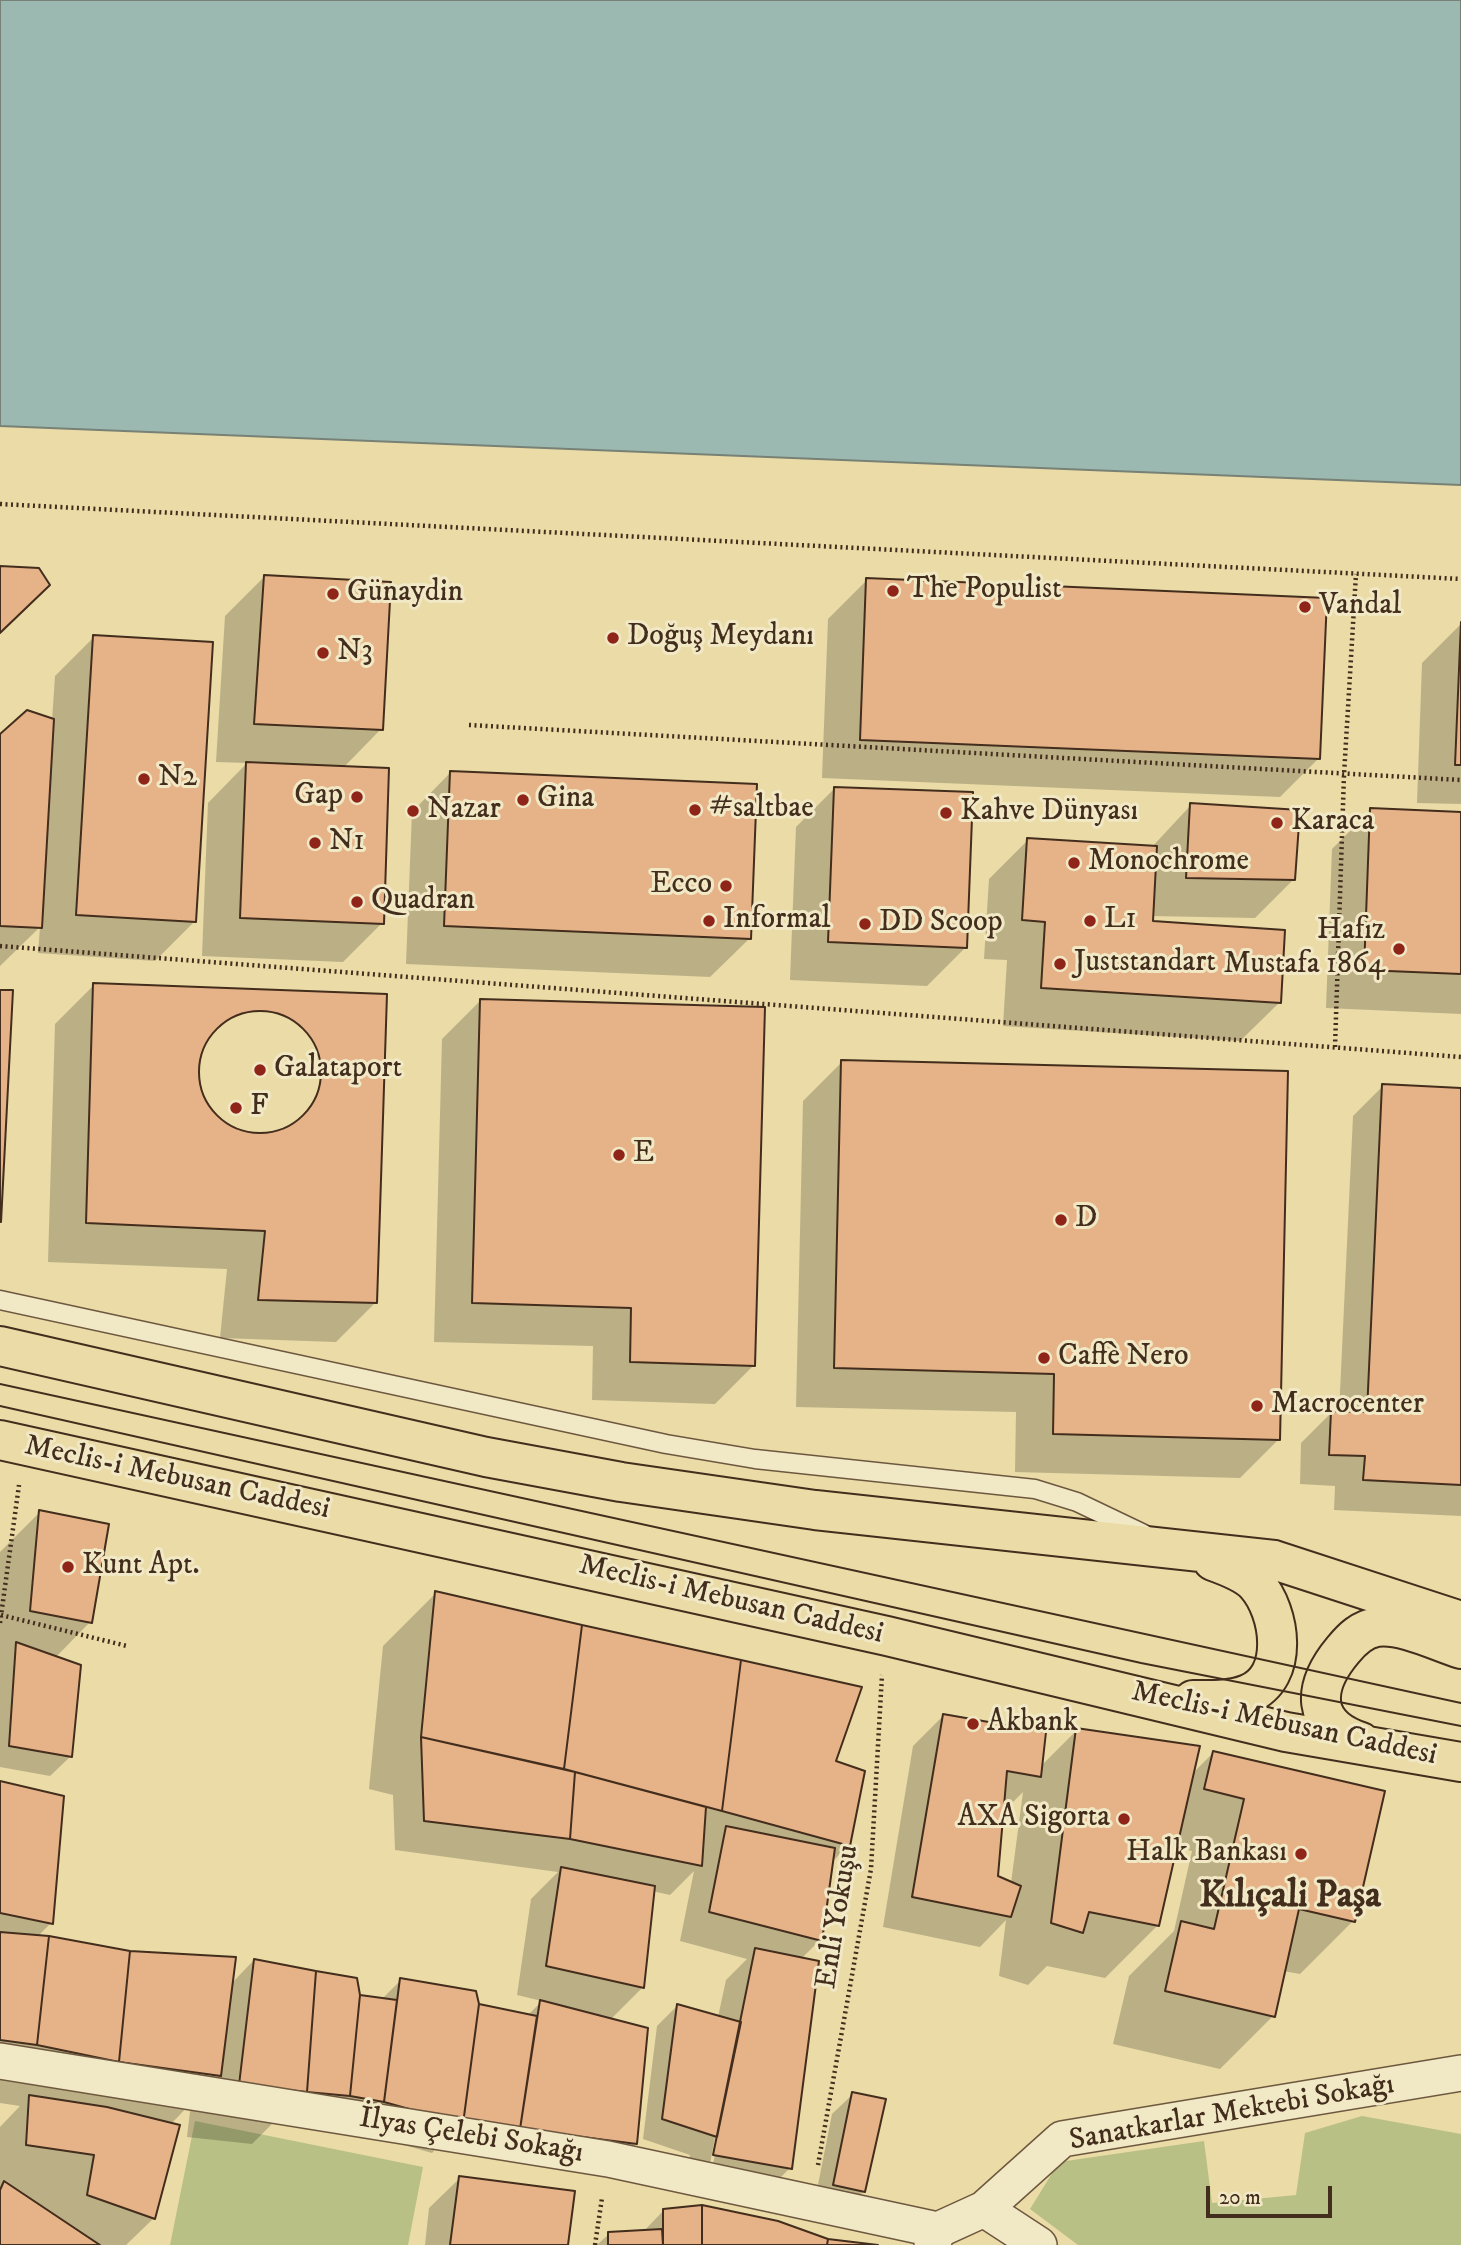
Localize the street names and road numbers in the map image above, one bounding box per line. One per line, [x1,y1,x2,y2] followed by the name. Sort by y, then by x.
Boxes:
[21,1429,333,1529] street label: Meclis-i Mebusan Caddesi
[575,1548,887,1654] street label: Meclis-i Mebusan Caddesi
[1128,1675,1440,1775] street label: Meclis-i Mebusan Caddesi
[810,1842,868,1992] street label: Enli Yokuşu
[1067,2068,1397,2160] street label: Sanatkarlar Mektebi Sokağı
[356,2102,586,2172] street label: İlyas Çelebi Sokağı

